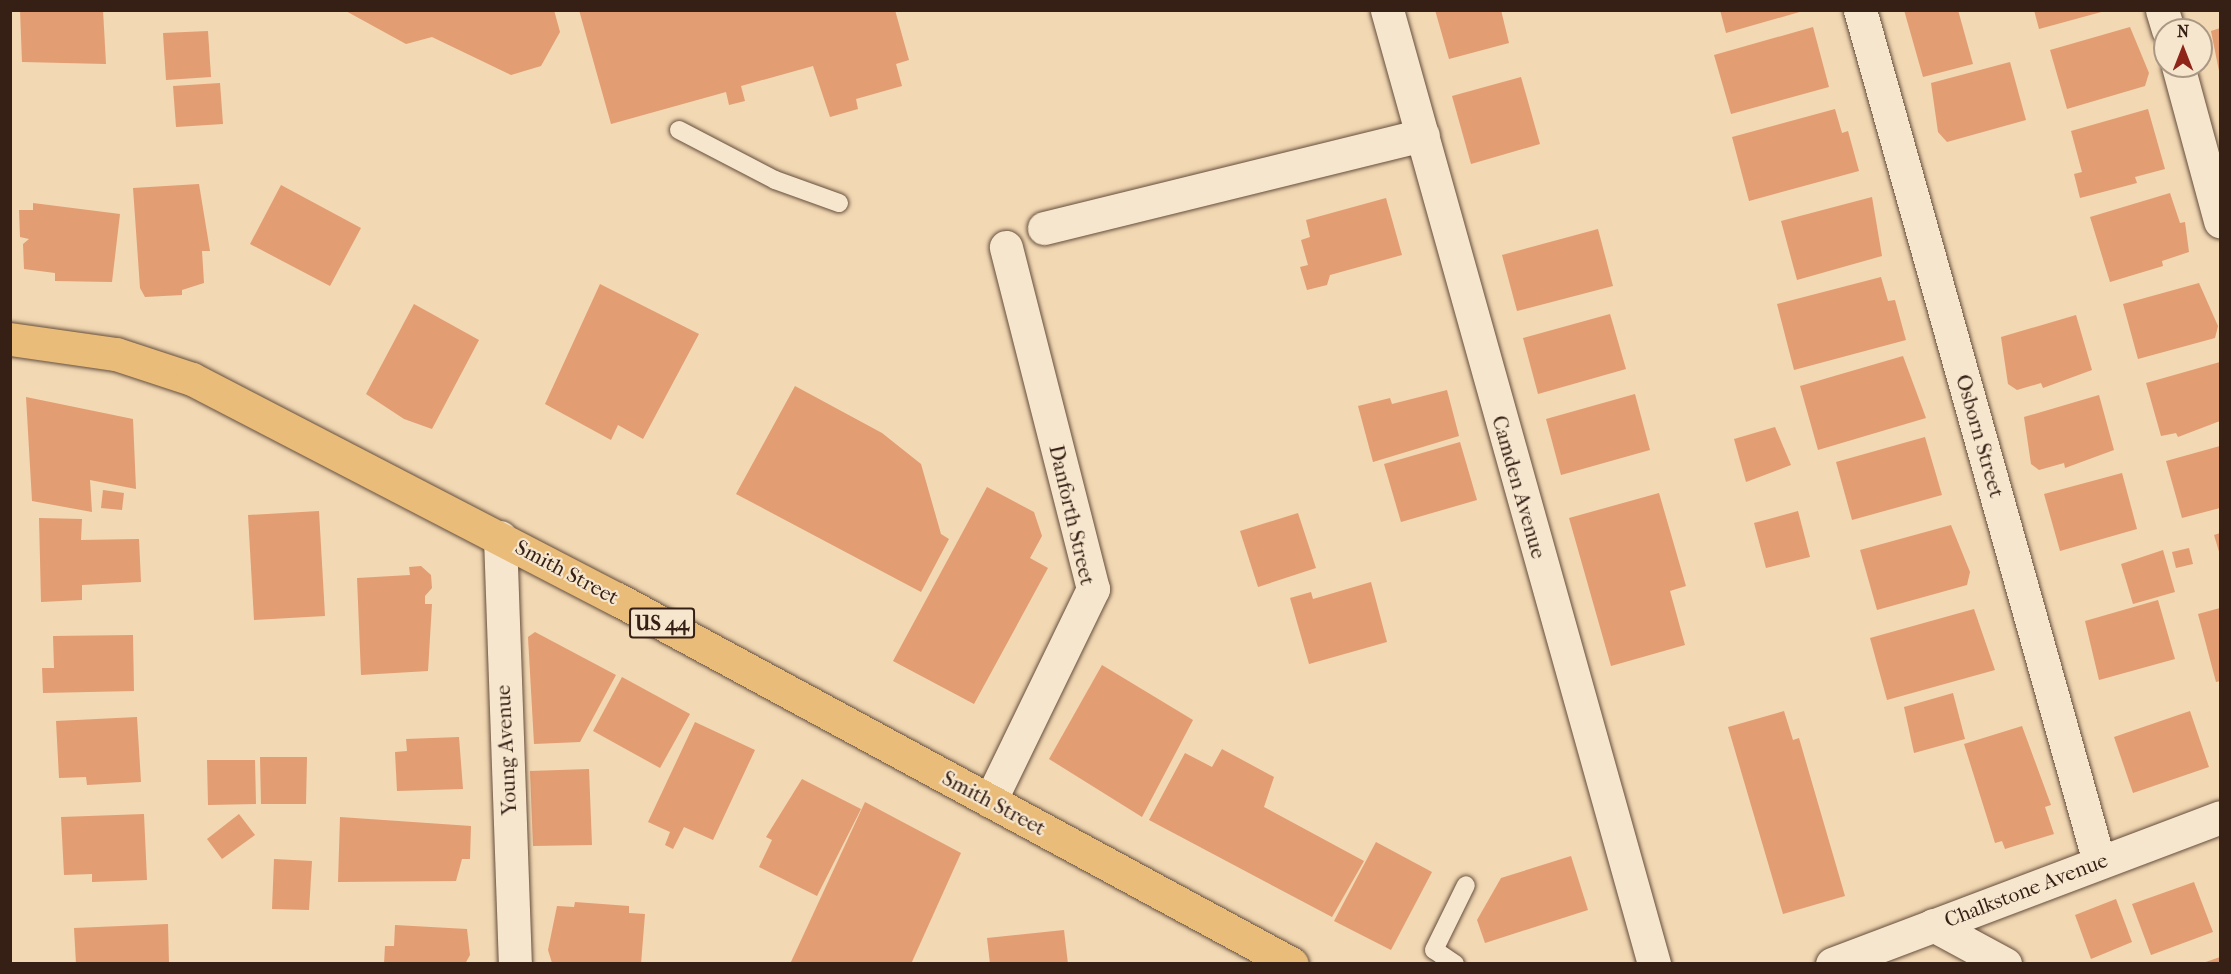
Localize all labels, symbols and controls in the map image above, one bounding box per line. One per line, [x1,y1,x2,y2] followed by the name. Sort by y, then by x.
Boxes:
[2153,18,2213,78] north arrow
[2177,22,2189,41] text: N
[1950,372,2010,500] street label: Osborn Street
[1487,413,1551,561] street label: Camden Avenue
[1044,442,1100,588] street label: Danforth Street
[511,534,623,610] street label: Smith Street
[629,606,695,640] road number: US 44
[490,684,522,816] street label: Young Avenue
[938,765,1050,841] street label: Smith Street
[1941,847,2111,933] street label: Chalkstone Avenue

